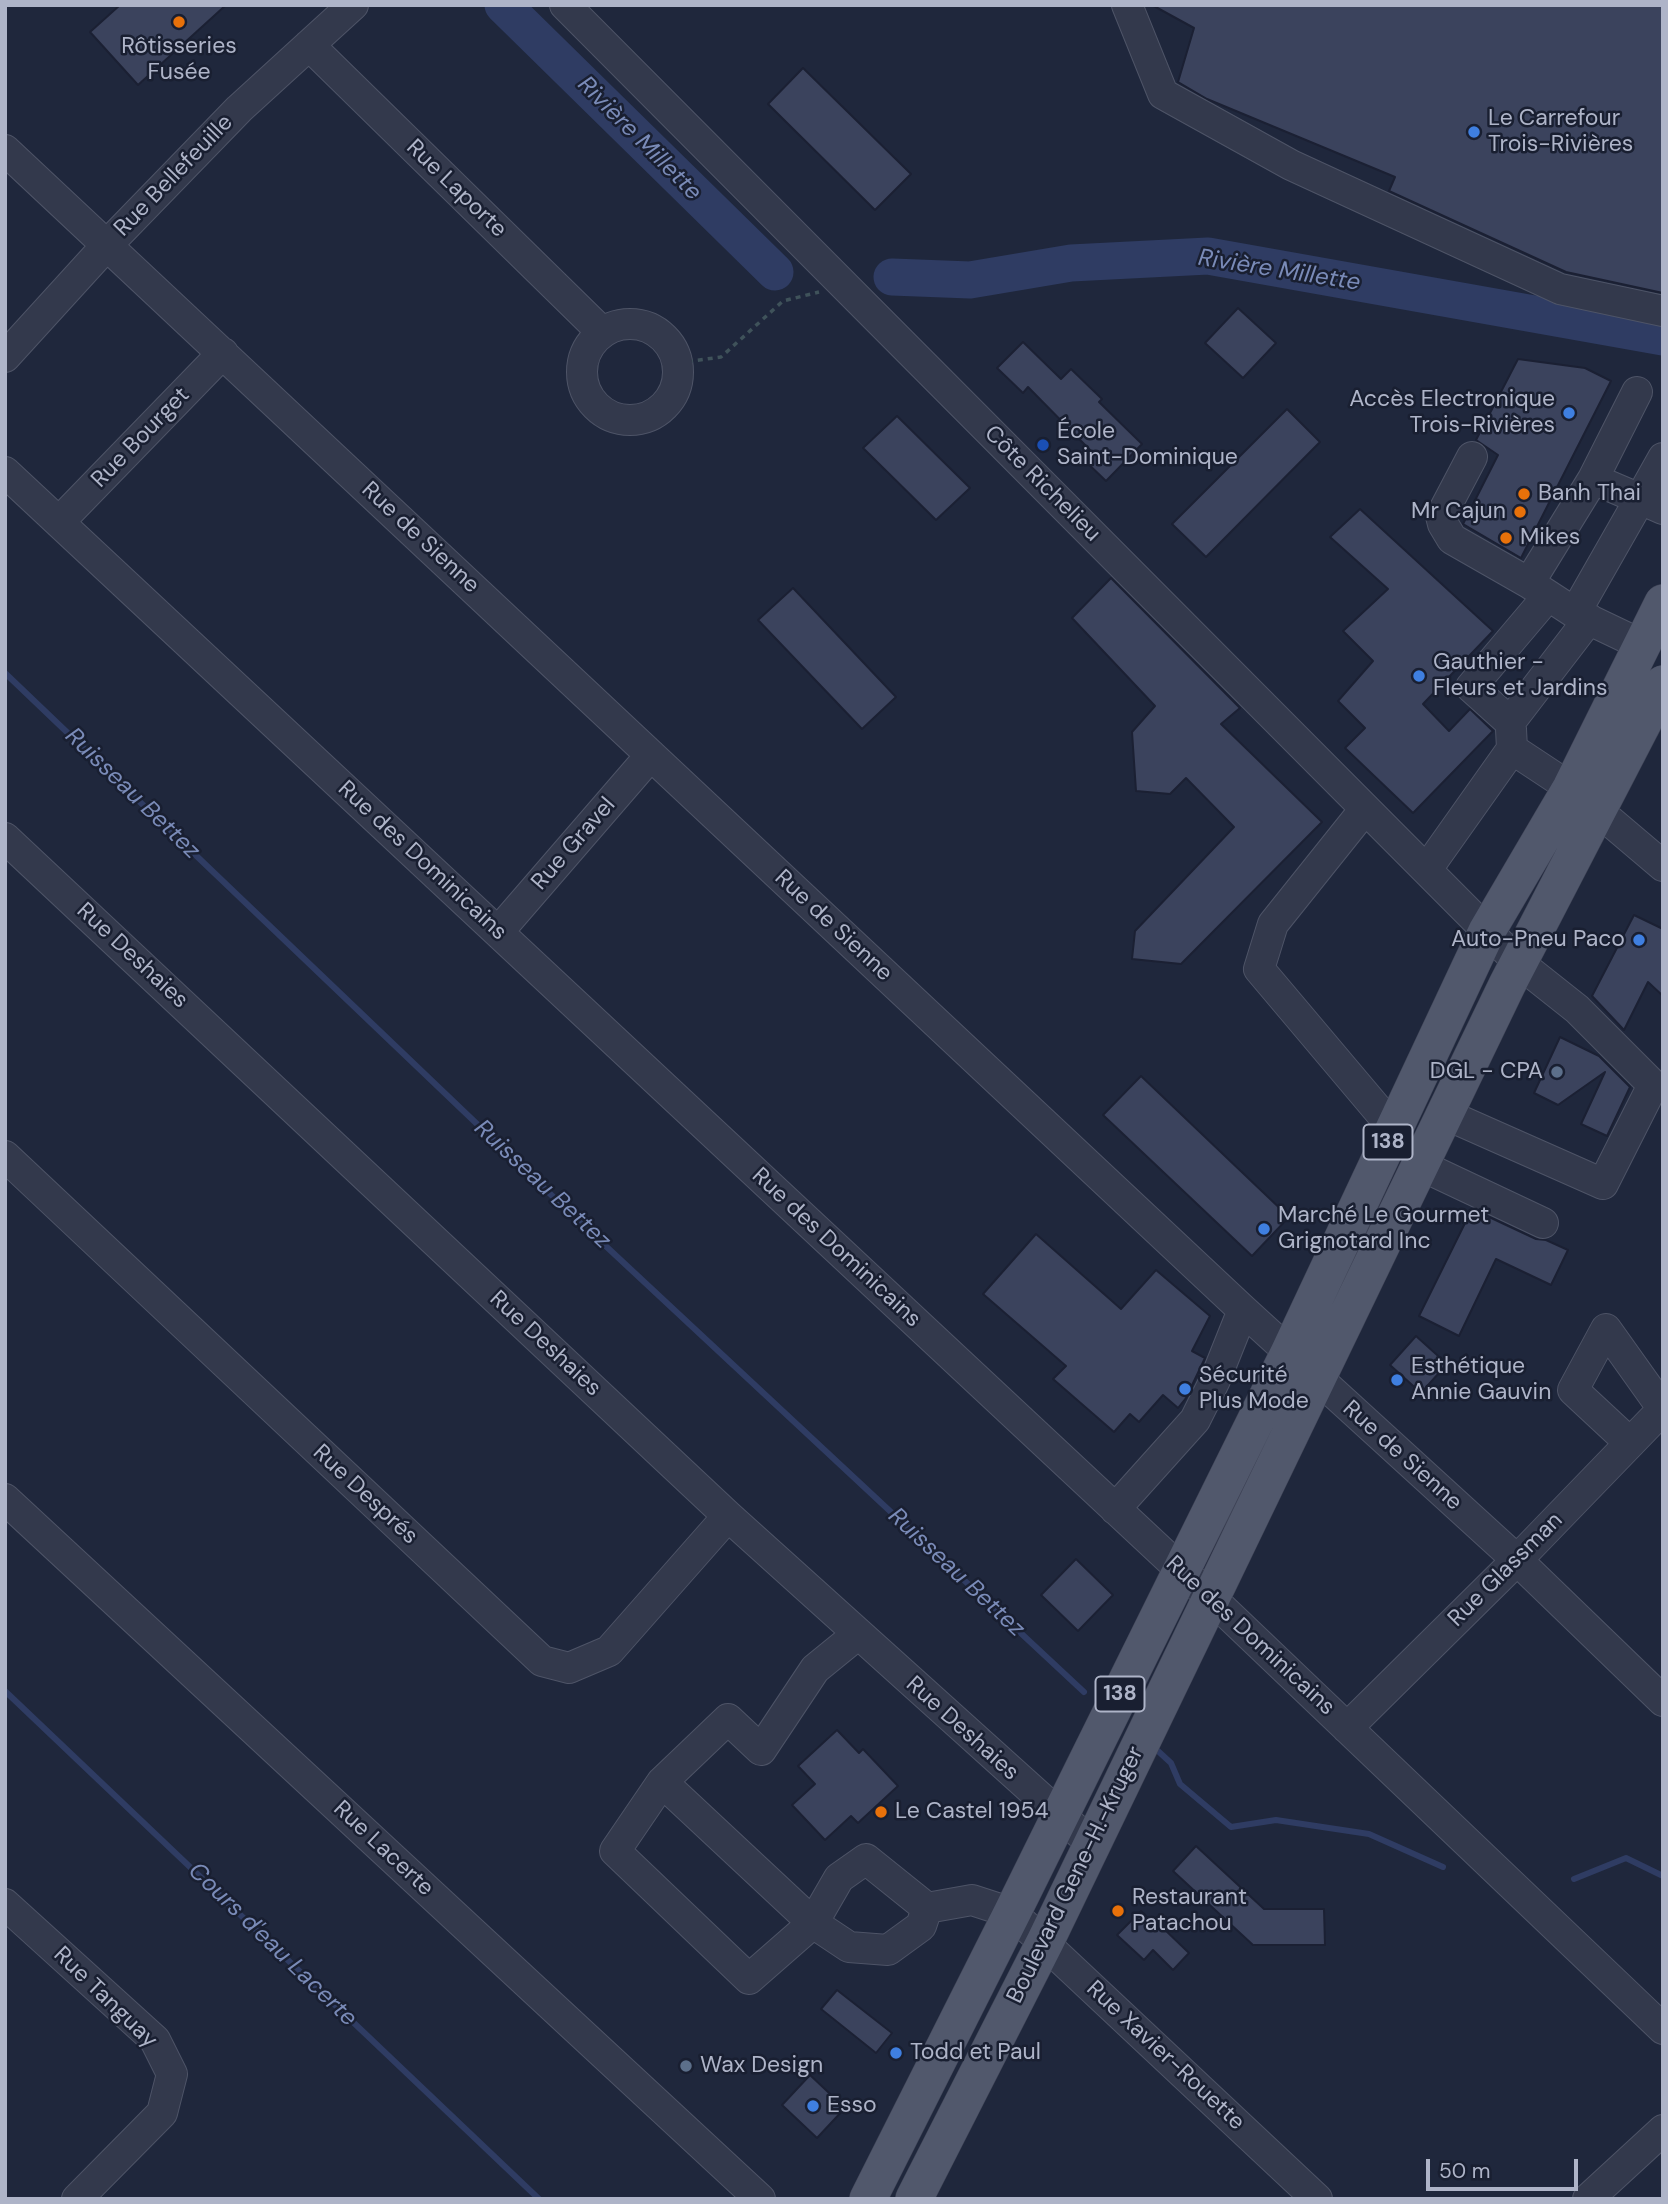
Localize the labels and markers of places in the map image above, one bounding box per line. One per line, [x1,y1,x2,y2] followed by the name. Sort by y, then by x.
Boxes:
[171,14,187,30] marker: Rôtisseries Fusée
[121,33,237,87] place label: Rôtisseries Fusée
[1488,105,1633,159] place label: Le Carrefour Trois-Rivières
[1466,124,1482,140] marker: Le Carrefour Trois-Rivières
[1349,386,1555,440] place label: Accès Electronique Trois-Rivières
[1561,405,1577,421] marker: Accès Electronique Trois-Rivières
[1057,418,1238,472] place label: École Saint-Dominique
[1035,437,1051,453] marker: École Saint-Dominique
[1538,480,1641,508] place label: Banh Thai
[1516,486,1532,502] marker: Banh Thai
[1411,498,1506,526] place label: Mr Cajun
[1512,504,1528,520] marker: Mr Cajun
[1520,524,1580,552] place label: Mikes
[1498,530,1514,546] marker: Mikes
[1433,649,1607,703] place label: Gauthier - Fleurs et Jardins
[1411,668,1427,684] marker: Gauthier - Fleurs et Jardins
[1451,926,1625,954] place label: Auto-Pneu Paco
[1631,932,1647,948] marker: Auto-Pneu Paco
[1430,1058,1543,1086] place label: DGL - CPA
[1549,1064,1565,1080] marker: DGL - CPA
[1278,1202,1489,1256] place label: Marché Le Gourmet Grignotard Inc
[1256,1221,1272,1237] marker: Marché Le Gourmet Grignotard Inc
[1411,1353,1551,1407] place label: Esthétique Annie Gauvin
[1199,1362,1309,1416] place label: Sécurité Plus Mode
[1389,1372,1405,1388] marker: Esthétique Annie Gauvin
[1177,1381,1193,1397] marker: Sécurité Plus Mode
[895,1798,1048,1826] place label: Le Castel 1954
[873,1804,889,1820] marker: Le Castel 1954
[1132,1884,1247,1938] place label: Restaurant Patachou
[1110,1903,1126,1919] marker: Restaurant Patachou
[910,2039,1041,2067] place label: Todd et Paul
[888,2045,904,2061] marker: Todd et Paul
[700,2052,823,2080] place label: Wax Design
[678,2058,694,2074] marker: Wax Design
[827,2092,877,2120] place label: Esso
[805,2098,821,2114] marker: Esso

